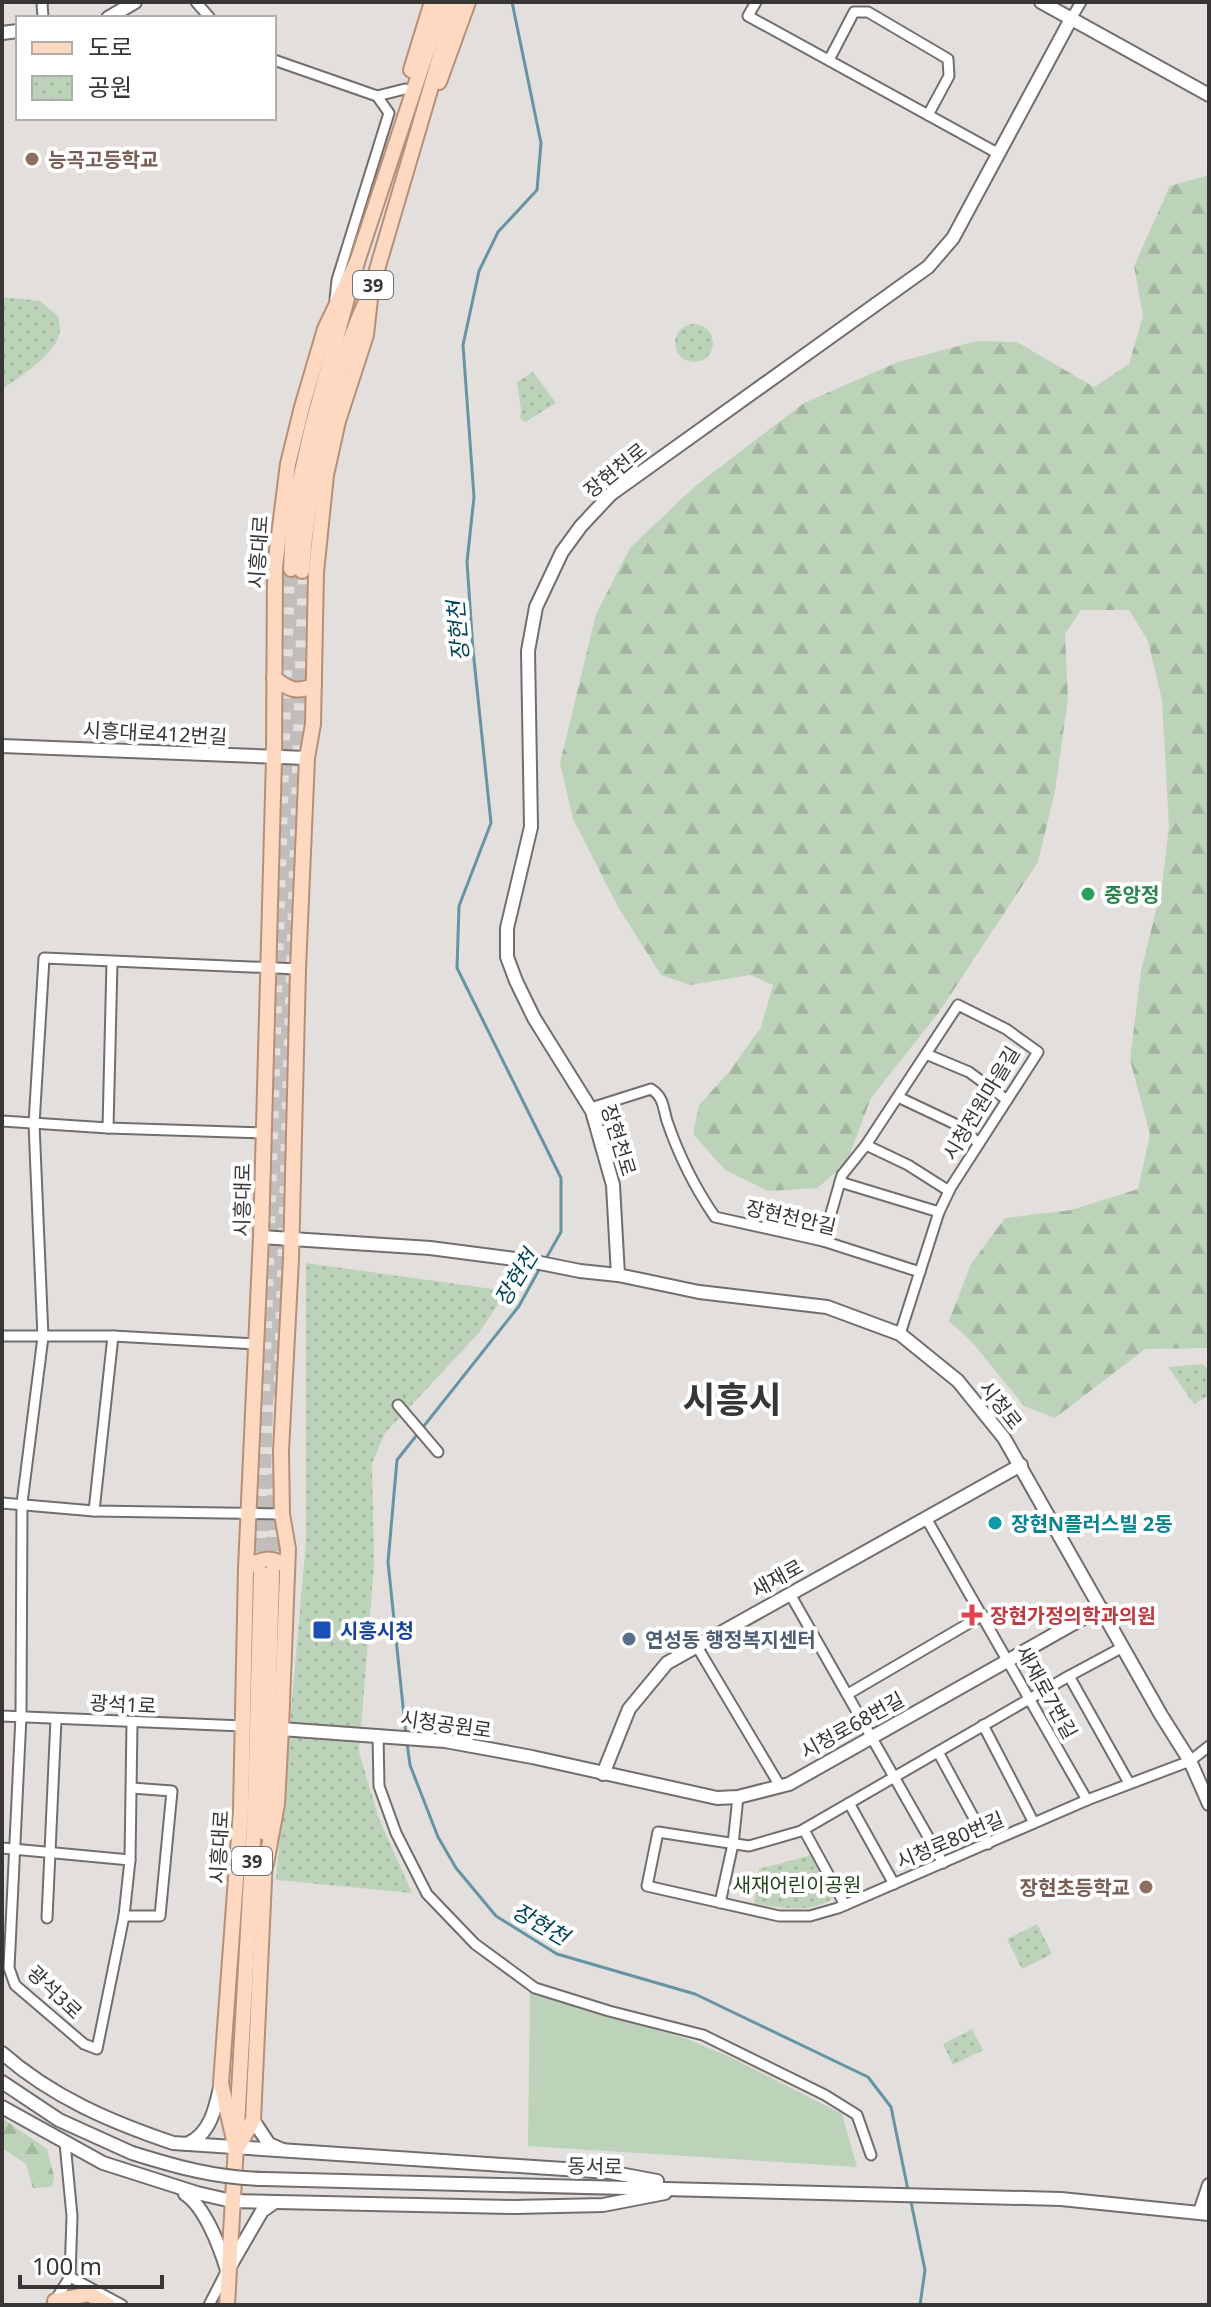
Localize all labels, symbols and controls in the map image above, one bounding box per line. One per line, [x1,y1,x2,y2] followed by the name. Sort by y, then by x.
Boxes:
[16,16,276,120] legend
[88,30,132,63] text: 도로
[88,70,132,103] text: 공원
[48,146,158,173] place label: 능곡고등학교
[23,150,41,168] marker: 능곡고등학교
[353,271,393,299] road number: 39
[578,436,652,504] street label: 장현천로
[242,514,274,590] street label: 시흥대로
[439,597,475,663] water label: 장현천
[82,716,228,750] street label: 시흥대로412번길
[1104,881,1159,908] place label: 중앙정
[1079,885,1097,903] marker: 중앙정
[936,1041,1026,1165] street label: 시청전원마을길
[595,1101,643,1179] street label: 장현천로
[228,1163,256,1237] street label: 시흥대로
[743,1193,839,1241] street label: 장현천안길
[487,1241,545,1311] water label: 장현천
[682,1375,782,1424] district label: 시흥시
[973,1375,1029,1435] street label: 시청로
[1011,1510,1173,1537] place label: 장현N플러스빌 2동
[986,1514,1004,1532] marker: 장현N플러스빌 2동
[746,1553,808,1603] street label: 새재로
[990,1602,1156,1629] place label: 장현가정의학과의원
[961,1604,983,1626] marker: 장현가정의학과의원
[340,1617,414,1644] place label: 시흥시청
[311,1619,333,1641] marker: 시흥시청
[645,1626,816,1653] place label: 연성동 행정복지센터
[620,1630,638,1648] marker: 연성동 행정복지센터
[1010,1640,1084,1744] street label: 새재로7번길
[795,1685,909,1765] street label: 시청로68번길
[89,1689,157,1719] street label: 광석1로
[399,1704,493,1744] street label: 시청공원로
[892,1805,1008,1875] street label: 시청로80번길
[204,1810,234,1884] street label: 시흥대로
[232,1847,272,1875] road number: 39
[733,1871,861,1898] park label: 새재어린이공원
[1020,1874,1130,1901] place label: 장현초등학교
[1137,1878,1155,1896] marker: 장현초등학교
[507,1895,577,1953] water label: 장현천
[22,1959,88,2025] street label: 광석3로
[567,2152,623,2180] street label: 동서로
[20,2239,162,2289] scale bar
[32,2249,102,2282] text: 100 m

